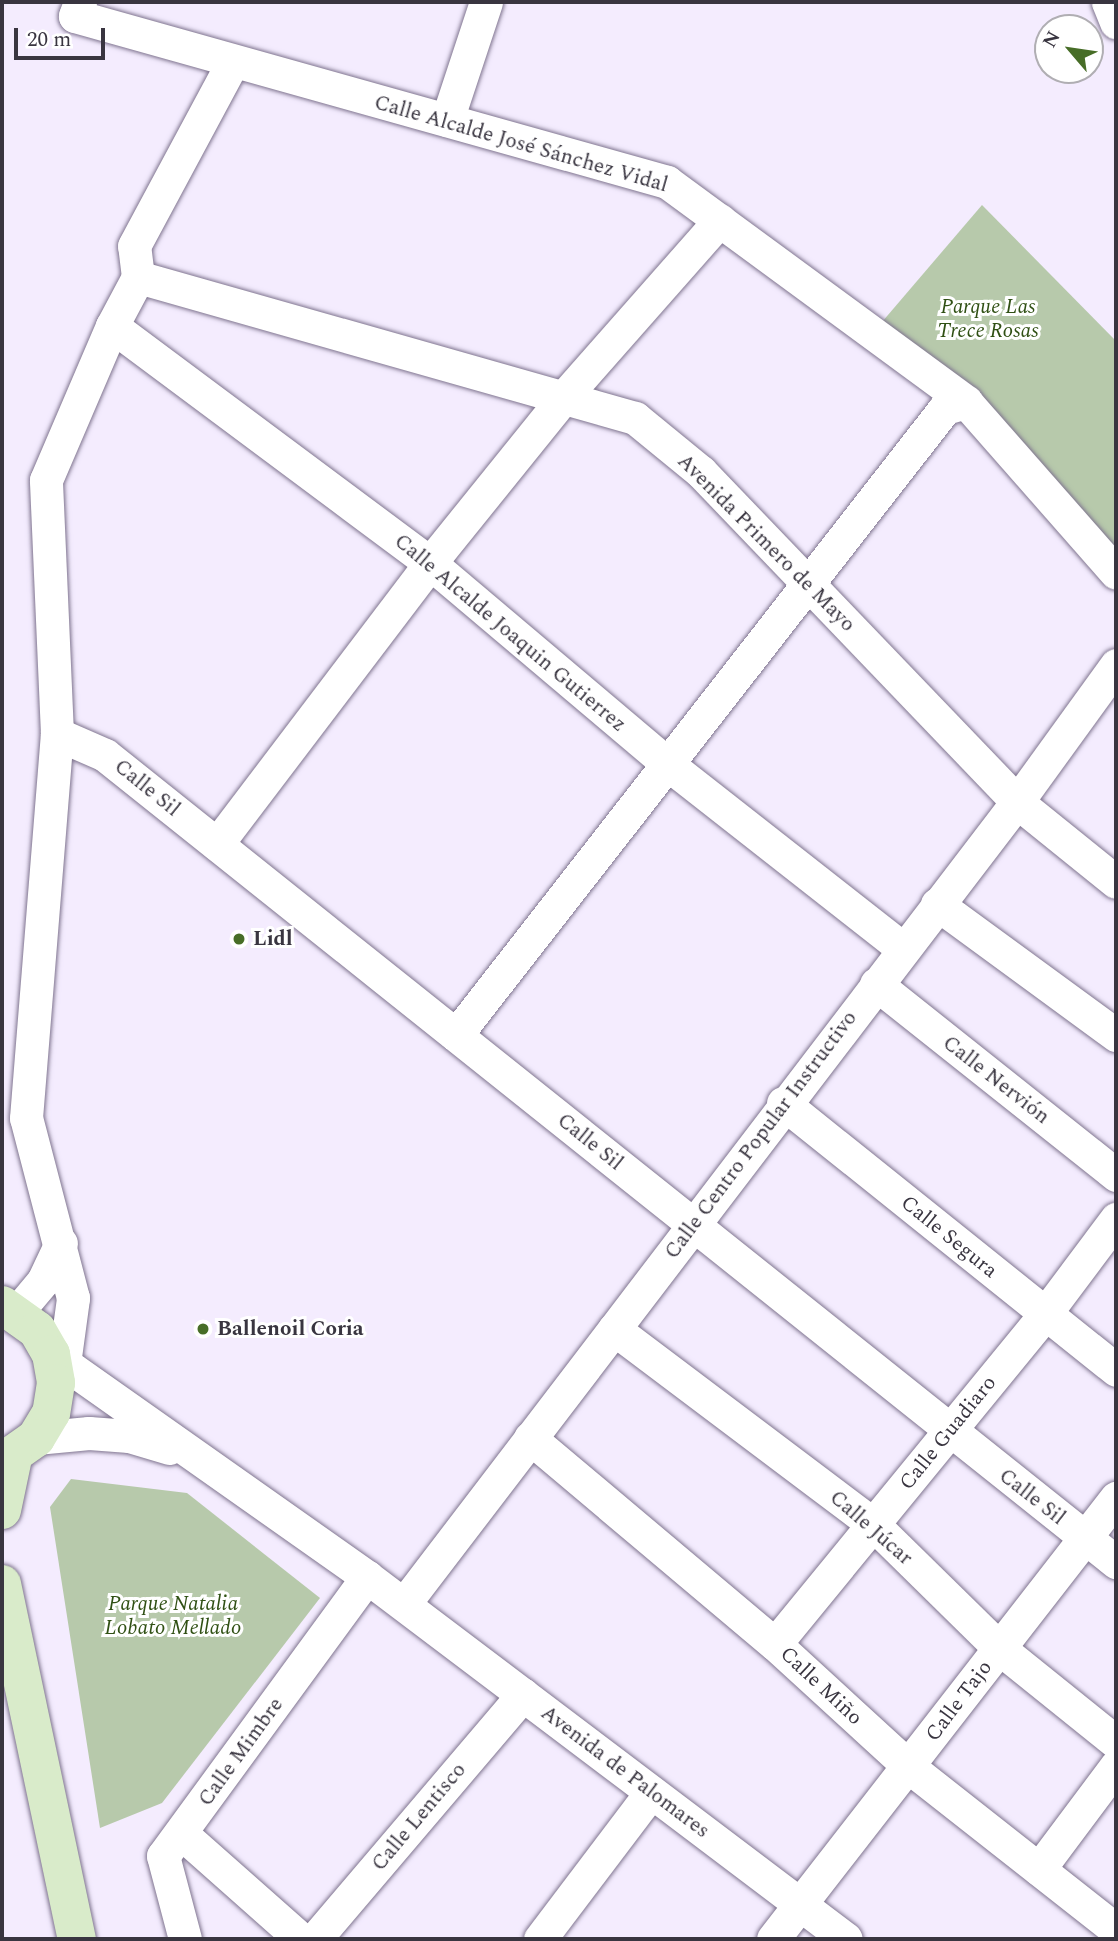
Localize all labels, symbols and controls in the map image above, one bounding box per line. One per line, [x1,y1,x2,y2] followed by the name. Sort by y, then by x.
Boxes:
[18,14,108,58] scale bar
[1034,14,1104,84] north arrow
[27,24,71,56] text: 20 m
[1035,26,1068,53] text: N
[371,90,671,198] street label: Calle Alcalde José Sánchez Vidal
[937,294,1039,344] park label: Parque Las Trece Rosas
[672,449,860,637] street label: Avenida Primero de Mayo
[389,529,631,737] street label: Calle Alcalde Joaquin Gutierrez
[109,754,185,822] street label: Calle Sil
[253,926,293,952] place label: Lidl
[231,931,247,947] marker: Lidl
[659,1006,863,1264] street label: Calle Centro Popular Instructivo
[938,1030,1054,1130] street label: Calle Nervión
[552,1108,628,1176] street label: Calle Sil
[896,1190,1002,1284] street label: Calle Segura
[217,1316,364,1342] place label: Ballenoil Coria
[195,1321,211,1337] marker: Ballenoil Coria
[894,1371,1002,1495] street label: Calle Guadiaro
[994,1463,1070,1531] street label: Calle Sil
[824,1485,918,1571] street label: Calle Júcar
[105,1591,241,1641] park label: Parque Natalia Lobato Mellado
[775,1642,867,1730] street label: Calle Miño
[920,1656,998,1746] street label: Calle Tajo
[193,1693,289,1811] street label: Calle Mimbre
[536,1700,714,1844] street label: Avenida de Palomares
[367,1758,471,1876] street label: Calle Lentisco

